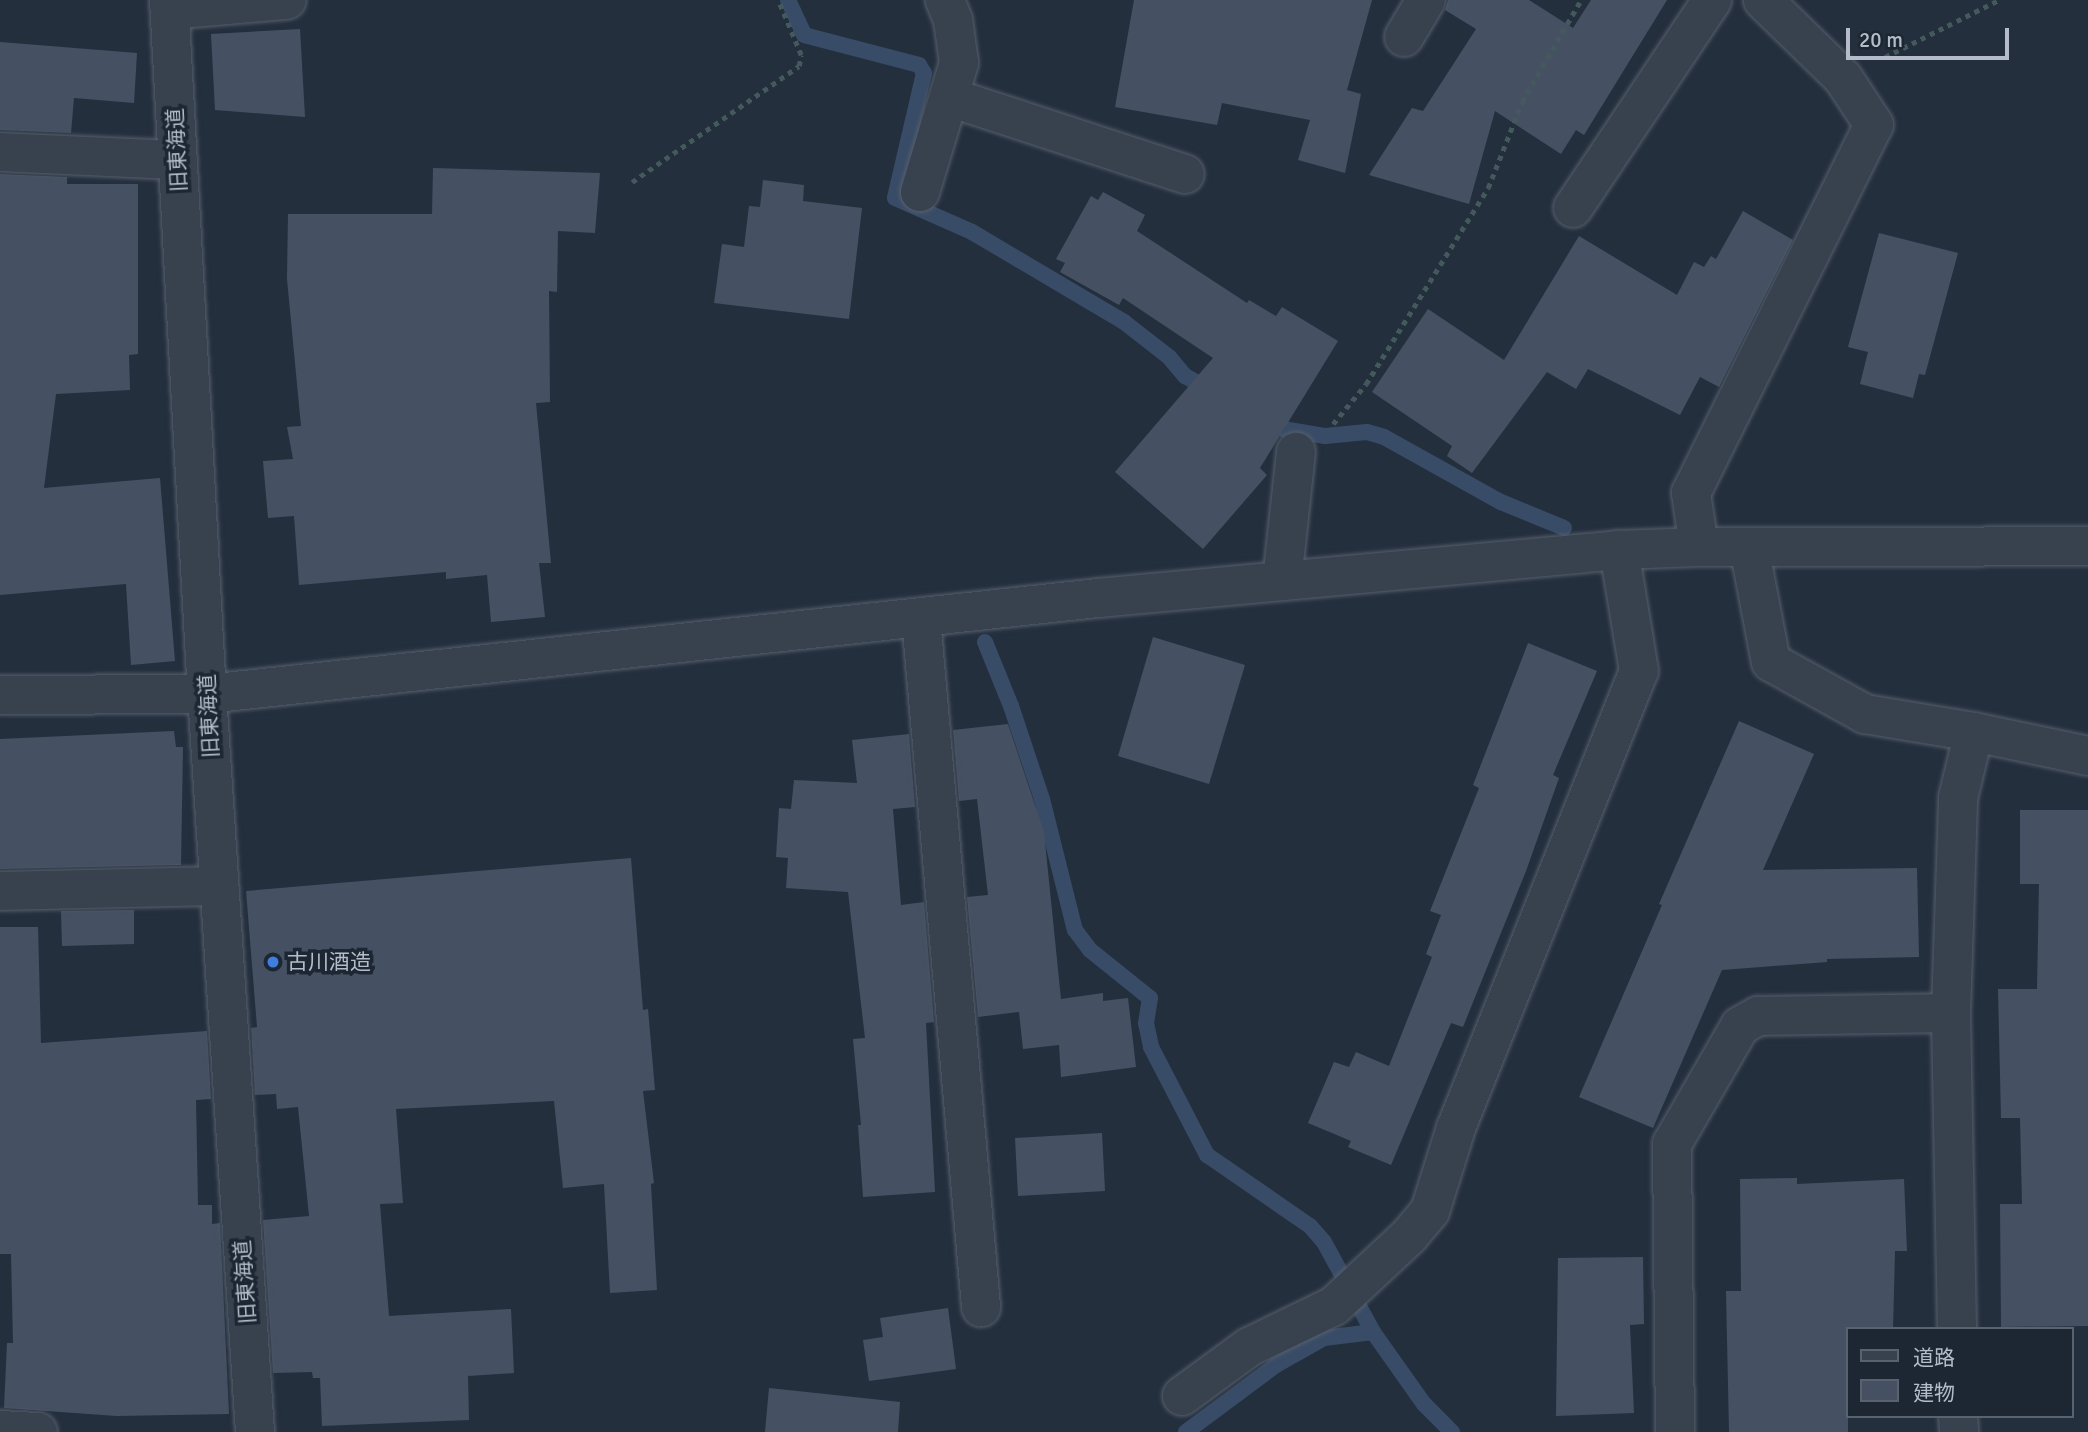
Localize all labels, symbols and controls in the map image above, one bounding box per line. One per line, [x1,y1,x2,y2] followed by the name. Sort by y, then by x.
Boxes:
[1850,14,2013,58] scale bar
[1859,27,1903,53] text: 20 m
[162,107,192,193] street label: 旧東海道
[194,673,224,759] street label: 旧東海道
[287,949,371,975] place label: 古川酒造
[265,954,281,970] marker: 古川酒造
[230,1239,260,1325] street label: 旧東海道
[1846,1327,2074,1418] legend
[1913,1345,1955,1371] text: 道路
[1913,1380,1955,1406] text: 建物

